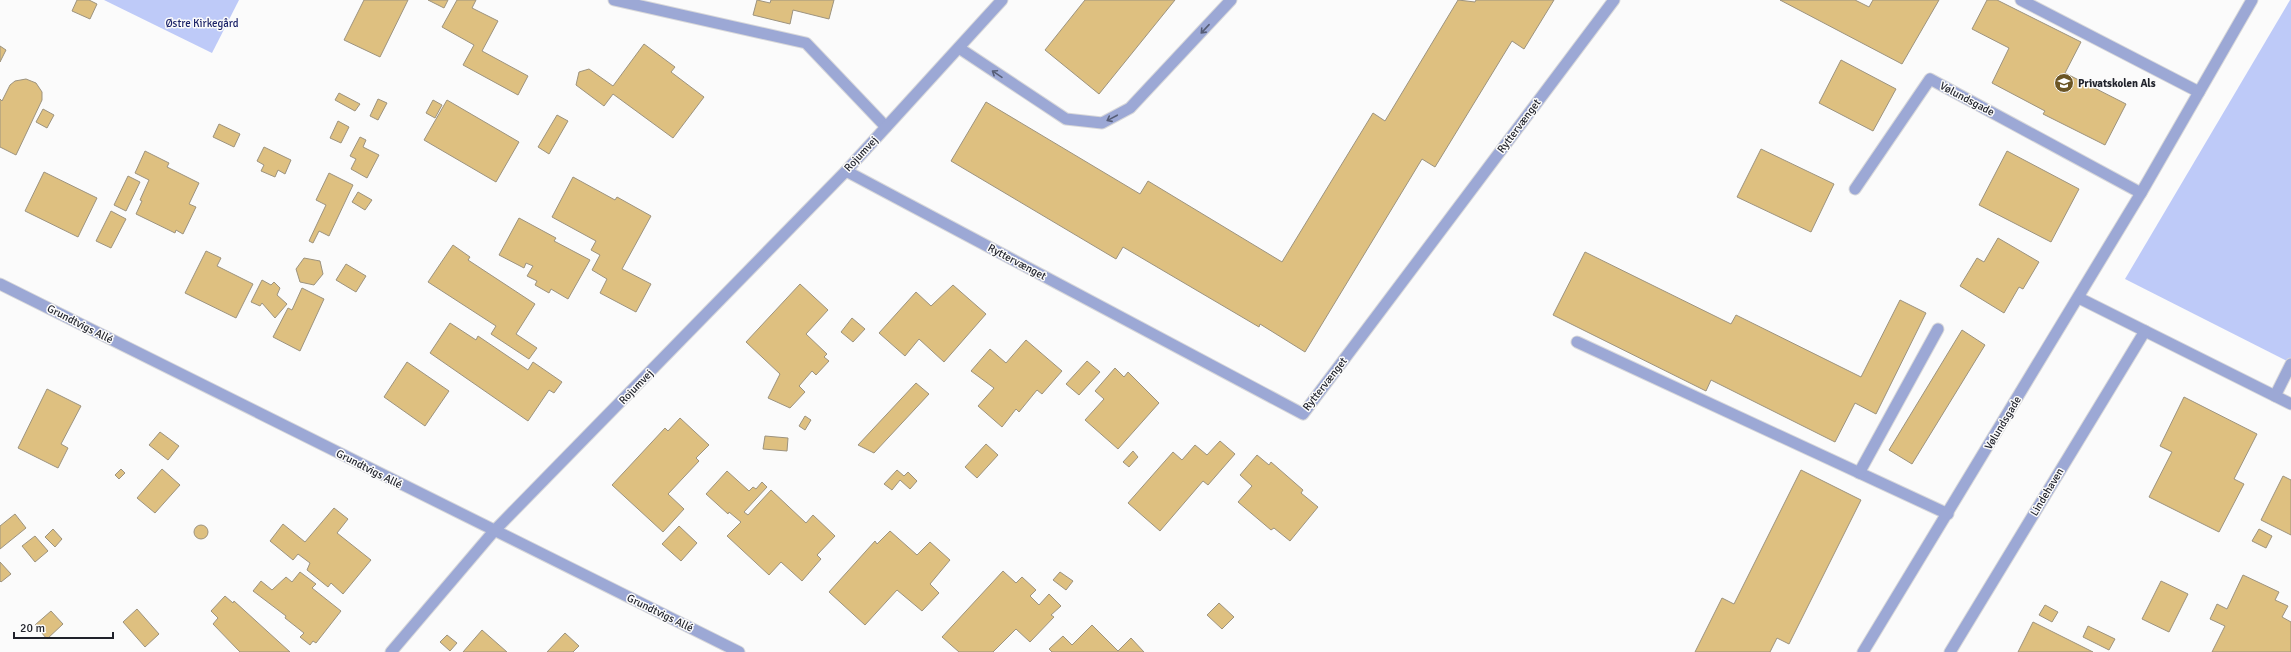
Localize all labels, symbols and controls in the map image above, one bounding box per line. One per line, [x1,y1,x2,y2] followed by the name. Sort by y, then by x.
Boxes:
[165,17,239,30] park label: Østre Kirkegård
[1200,23,1209,34] one-way arrow
[991,69,1003,77] one-way arrow
[2053,72,2075,94] school or university icon: Privatskolen Als
[2078,77,2156,90] place label: Privatskolen Als
[1937,79,1997,119] street label: Vølundsgade
[1495,96,1544,156] street label: Ryttervænget
[1106,115,1118,122] one-way arrow
[841,134,881,174] street label: Rojumvej
[986,241,1048,283] street label: Ryttervænget
[45,302,115,346] street label: Grundtvigs Allé
[1300,355,1350,413] street label: Ryttervænget
[616,367,656,407] street label: Rojumvej
[1982,394,2024,452] street label: Vølundsgade
[334,447,404,491] street label: Grundtvigs Allé
[2028,466,2066,518] street label: Lindehaven
[625,591,695,635] street label: Grundtvigs Allé
[14,614,113,640] scale bar
[20,621,45,636] text: 20 m

